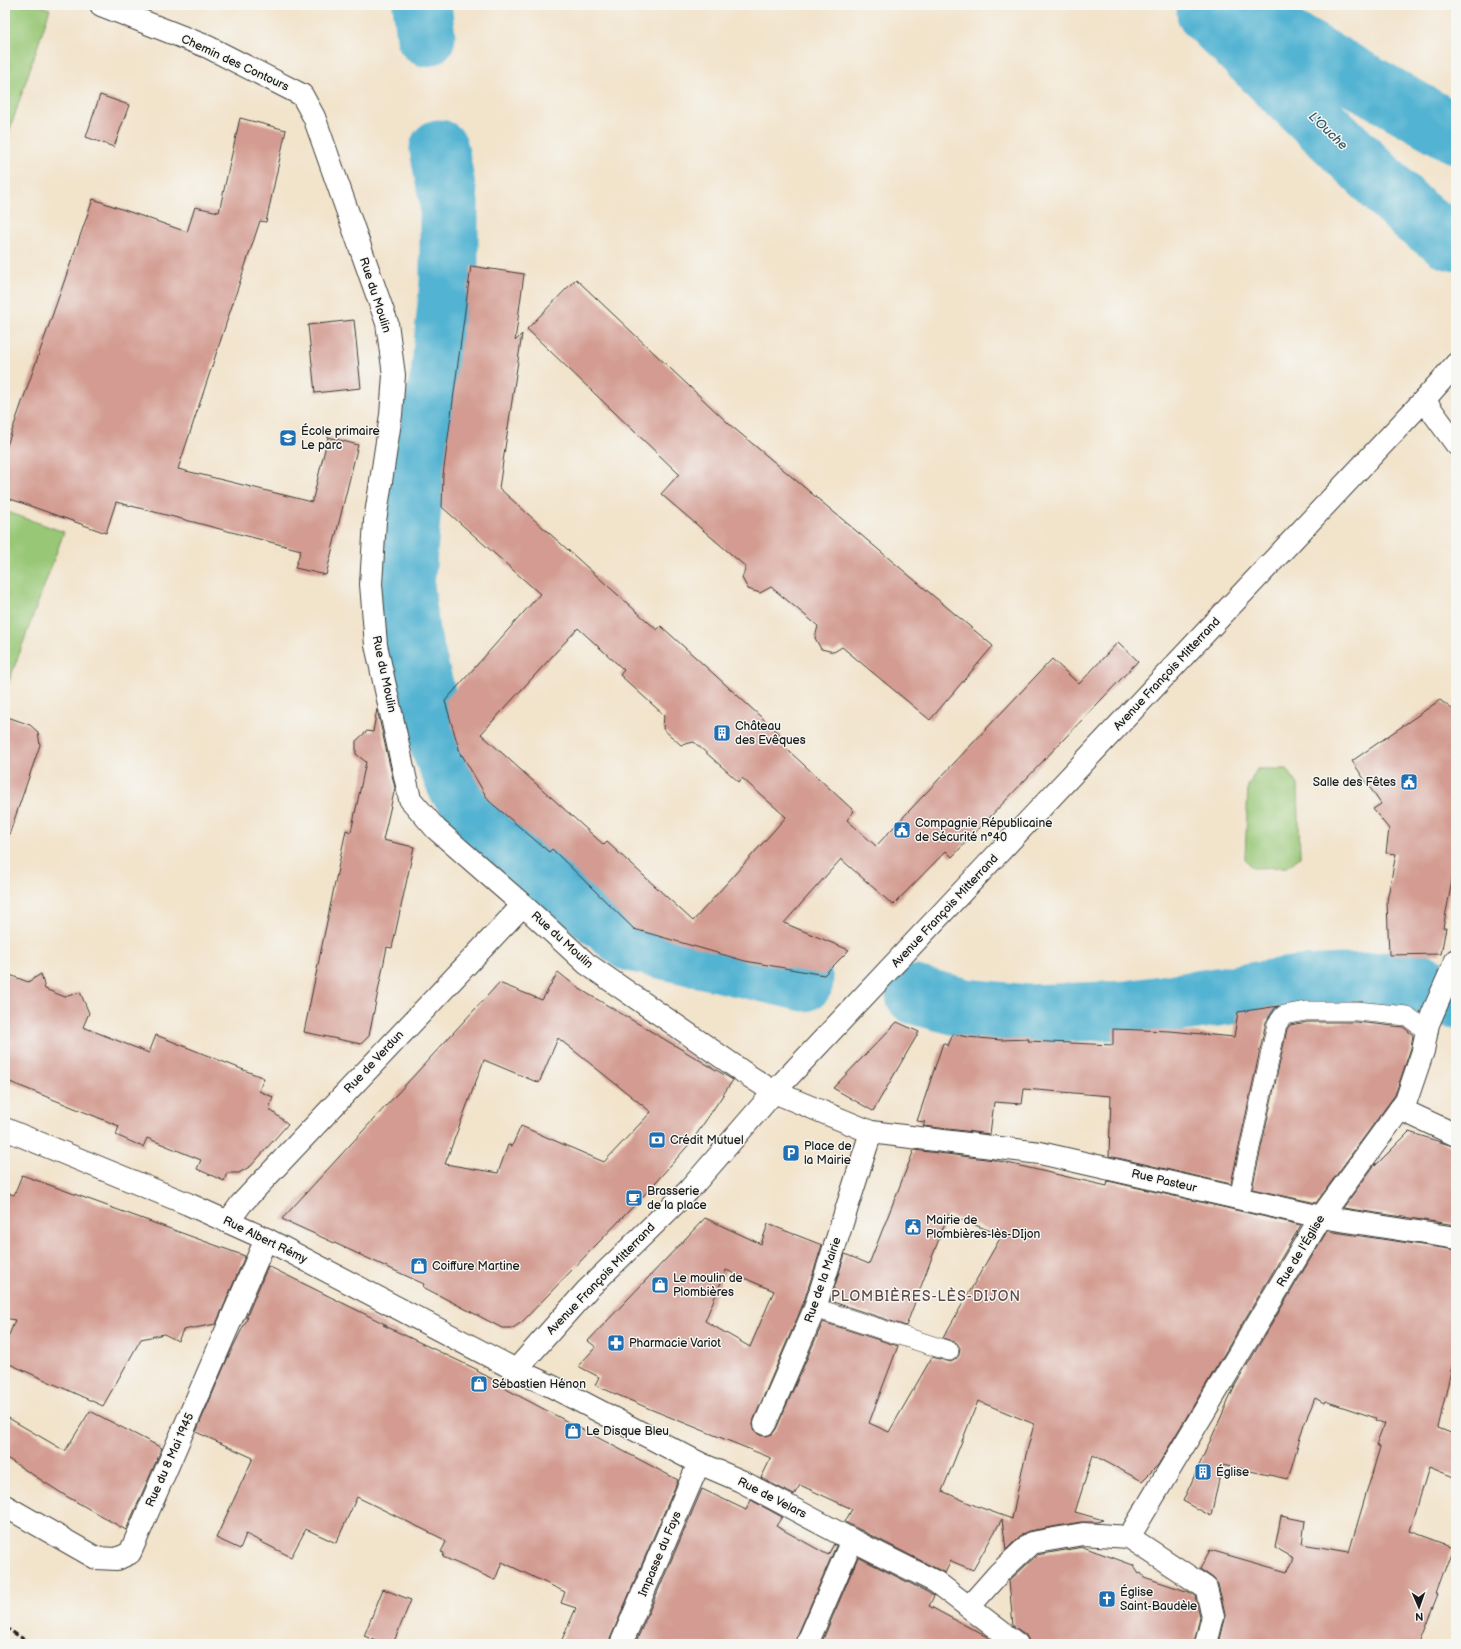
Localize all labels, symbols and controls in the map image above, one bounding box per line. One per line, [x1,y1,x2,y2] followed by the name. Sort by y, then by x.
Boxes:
[179,31,291,95] street label: Chemin des Contours
[1305,109,1351,154] water label: L'Ouche
[356,255,394,335] street label: Rue du Moulin
[301,423,380,453] place label: École primaire Le parc
[278,428,298,448] school or university icon: École primaire Le parc
[1110,614,1224,734] street label: Avenue François Mitterrand
[369,634,400,714] street label: Rue du Moulin
[735,719,806,748] place label: Château des Evêques
[712,723,732,743] building icon: Château des Evêques
[1399,772,1419,792] public building icon: Salle des Fêtes
[1313,775,1396,790] place label: Salle des Fêtes
[915,816,1052,845] place label: Compagnie Républicaine de Sécurité n°40
[892,820,912,840] public building icon: Compagnie Républicaine de Sécurité n°40
[888,851,1002,971] street label: Avenue François Mitterrand
[528,908,596,972] street label: Rue du Moulin
[341,1027,407,1097] street label: Rue de Verdun
[647,1130,667,1150] bank icon: Crédit Mutuel
[670,1133,744,1148] place label: Crédit Mutuel
[804,1139,852,1168] place label: Place de la Mairie
[781,1143,801,1163] parking icon: Place de la Mairie
[1130,1166,1199,1196] street label: Rue Pasteur
[647,1184,707,1213] place label: Brasserie de la place
[624,1188,644,1208] cafe icon: Brasserie de la place
[1273,1212,1328,1290] street label: Rue de l'Église
[220,1213,310,1267] street label: Rue Albert Rémy
[926,1213,1041,1242] place label: Mairie de Plombières-lès-DIjon
[903,1217,923,1237] public building icon: Mairie de Plombières-lès-DIjon
[544,1220,658,1338] street label: Avenue François Mitterrand
[801,1235,845,1325] street label: Rue de la Mairie
[409,1256,429,1276] shop icon: Coiffure Martine
[432,1259,520,1274] place label: Coiffure Martine
[673,1271,743,1300] place label: Le moulin de Plombières
[650,1275,670,1295] shop icon: Le moulin de Plombières
[831,1287,1021,1305] district label: PLOMBIÈRES-LÈS-DIJON
[606,1333,626,1353] pharmacy icon: Pharmacie Variot
[629,1336,721,1351] place label: Pharmacie Variot
[469,1374,489,1394] shop icon: Sébastien Hénon
[492,1377,586,1392] place label: Sébastien Hénon
[142,1410,198,1509] street label: Rue du 8 Mai 1945
[563,1421,583,1441] shop icon: Le Disque Bleu
[586,1424,669,1439] place label: Le Disque Bleu
[1193,1462,1213,1482] building icon: Église
[1216,1464,1249,1480] place label: Église
[735,1474,809,1522] street label: Rue de Velars
[635,1509,685,1599] street label: Impasse du Fays
[1120,1584,1197,1614] place label: Église Saint-Baudèle
[1399,1587,1439,1627] north arrow
[1097,1589,1117,1609] church icon: Église Saint-Baudèle
[1415,1610,1424,1623] text: N

